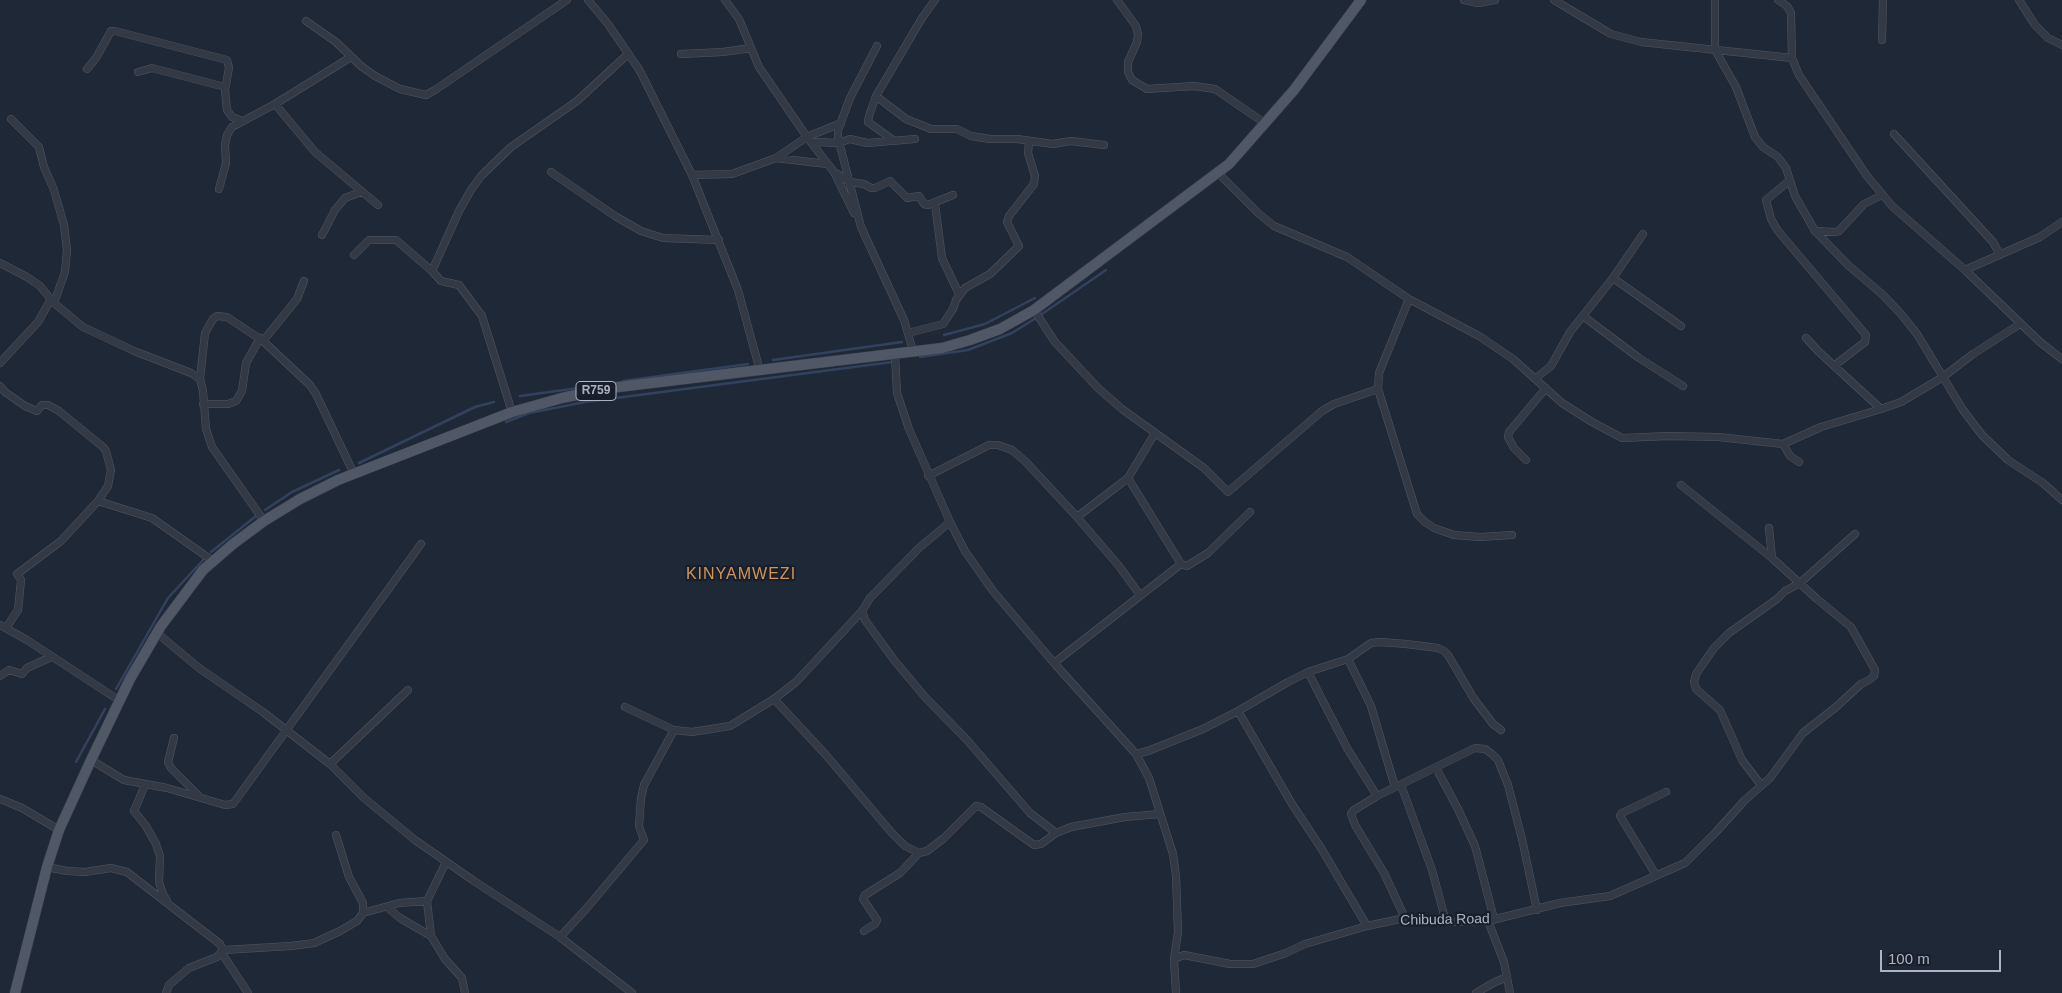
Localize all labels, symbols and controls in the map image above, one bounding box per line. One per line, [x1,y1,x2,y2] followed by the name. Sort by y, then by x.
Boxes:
[576,382,616,401] road number: R759
[685,565,797,585] district label: KINYAMWEZI
[1400,911,1490,929] street label: Chibuda Road
[1882,940,2003,972] scale bar
[1888,950,1930,967] text: 100 m

